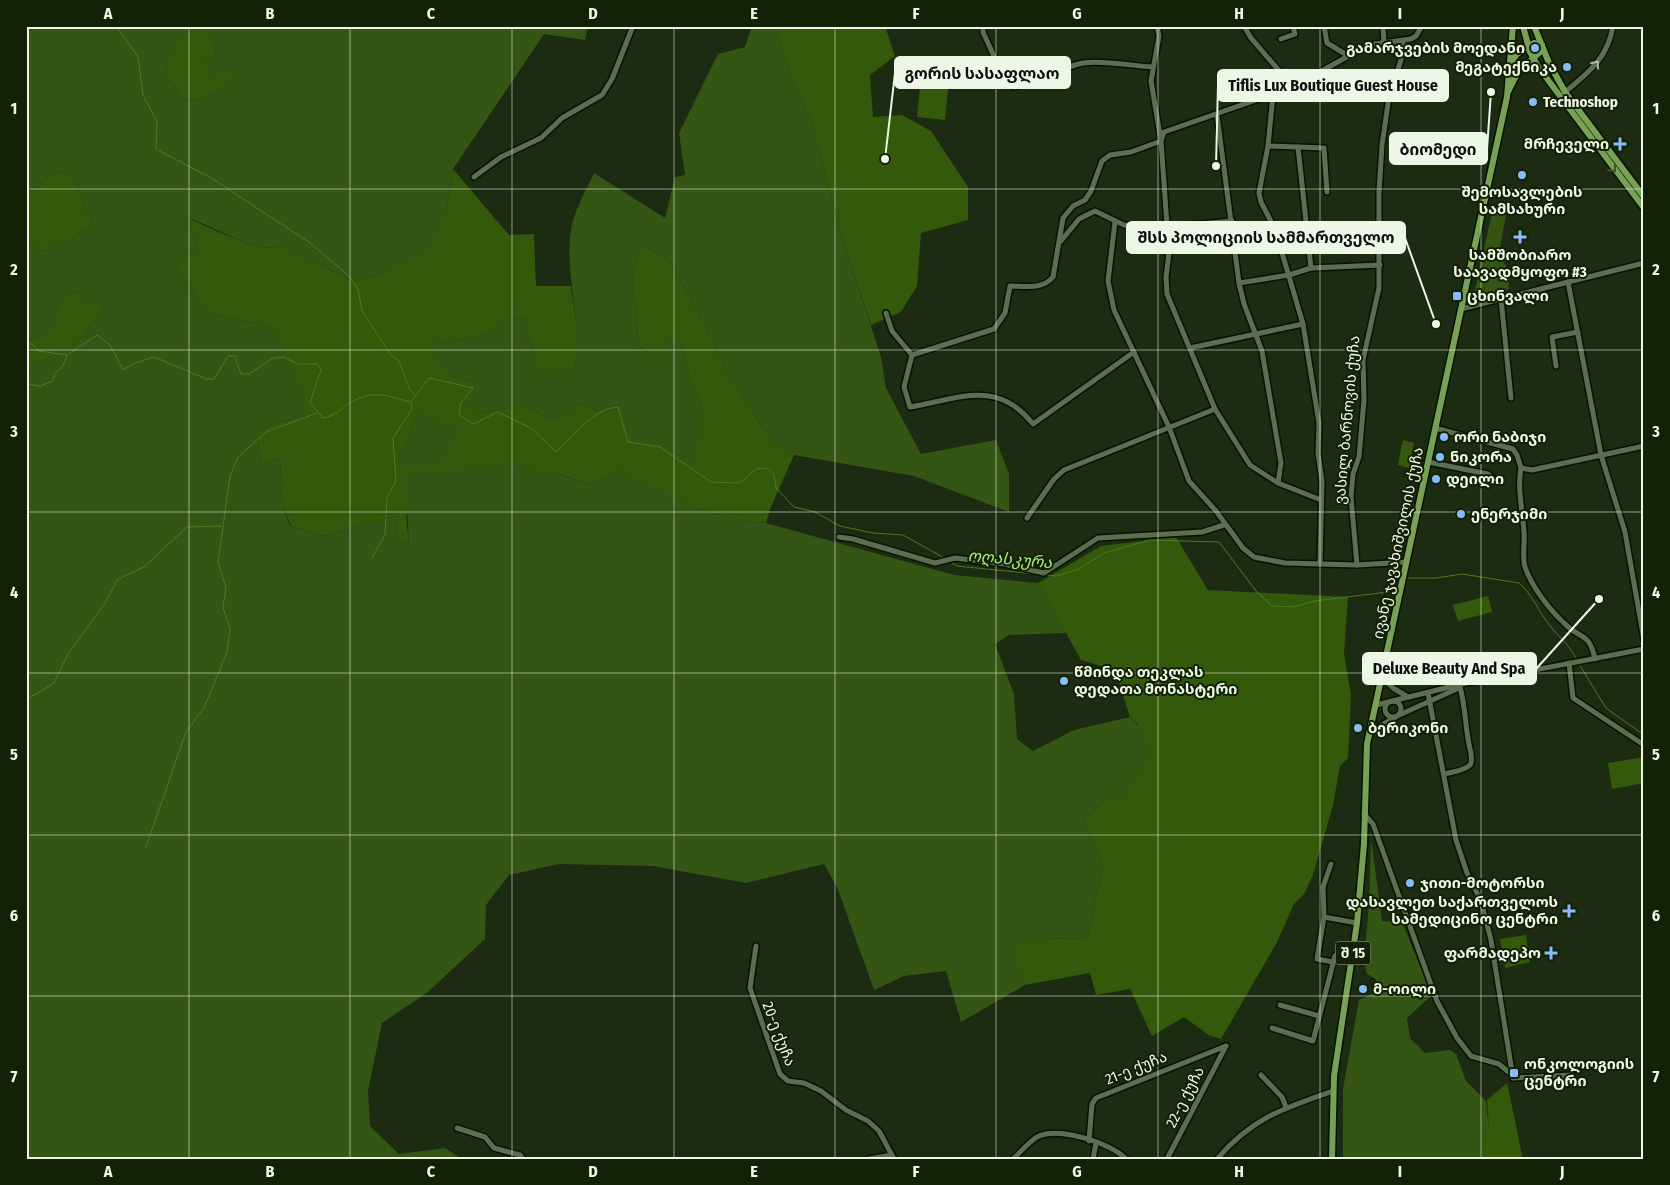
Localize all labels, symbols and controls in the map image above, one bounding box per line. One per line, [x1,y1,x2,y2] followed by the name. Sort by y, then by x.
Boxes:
[103,4,113,23] text: A
[266,4,275,23] text: B
[427,4,436,23] text: C
[588,4,598,23] text: D
[750,4,758,23] text: E
[912,4,920,23] text: F
[1072,4,1082,23] text: G
[1234,4,1244,23] text: H
[1398,4,1402,23] text: I
[1559,4,1564,23] text: J
[1346,39,1525,57] place label: გამარჯვების მოედანი
[1529,42,1541,54] marker: გამარჯვების მოედანი
[895,57,1070,88] callout: გორის სასაფლაო
[1455,58,1557,76] place label: მეგატექნიკა
[1561,61,1573,73] marker: მეგატექნიკა
[1591,61,1599,70] one-way arrow
[905,64,1059,84] text: გორის სასაფლაო
[1218,70,1448,101] callout: Tiflis Lux Boutique Guest House
[1228,76,1438,95] text: Tiflis Lux Boutique Guest House
[1543,93,1618,111] place label: Technoshop
[1527,96,1539,108] marker: Technoshop
[11,99,17,118] text: 1
[1653,99,1659,118] text: 1
[1390,133,1487,164] callout: ბიომედი
[1524,135,1609,153] place label: მრჩეველი
[1613,137,1627,151] marker: მრჩეველი
[1399,140,1477,160] text: ბიომედი
[1607,163,1616,172] one-way arrow
[1516,169,1528,181] marker: შემოსავლების სამსახური
[1461,183,1583,218] place label: შემოსავლების სამსახური
[1127,222,1405,253] callout: შსს პოლიციის სამმართველო
[1137,228,1395,248] text: შსს პოლიციის სამმართველო
[1513,230,1527,244] marker: სამშობიარო საავადმყოფო #3
[1453,246,1587,281] place label: სამშობიარო საავადმყოფო #3
[9,260,18,279] text: 2
[1651,260,1660,279] text: 2
[1467,287,1549,305] place label: ცხინვალი
[1451,290,1463,302] marker: ცხინვალი
[1331,335,1363,505] street label: ვასილ ბარნოვის ქუჩა
[9,422,18,441] text: 3
[1651,422,1660,441] text: 3
[1454,428,1546,446] place label: ორი ნაბიჯი
[1438,431,1450,443] marker: ორი ნაბიჯი
[1369,445,1427,641] street label: ივანე ჯავახიშვილის ქუჩა
[1450,448,1512,466] place label: ნიკორა
[1434,451,1446,463] marker: ნიკორა
[1446,470,1504,488] place label: დეილი
[1430,473,1442,485] marker: დეილი
[1471,505,1547,523] place label: ენერჯიმი
[1455,508,1467,520] marker: ენერჯიმი
[967,546,1053,572] water label: ოღასკურა
[10,583,18,602] text: 4
[1652,583,1660,602] text: 4
[1363,653,1536,684] callout: Deluxe Beauty And Spa
[1373,659,1525,678] text: Deluxe Beauty And Spa
[1074,663,1237,698] place label: წმინდა თეკლას დედათა მონასტერი
[1058,675,1070,687] marker: წმინდა თეკლას დედათა მონასტერი
[1368,719,1448,737] place label: ბერიკონი
[1352,722,1364,734] marker: ბერიკონი
[10,745,18,764] text: 5
[1652,745,1660,764] text: 5
[1420,874,1545,892] place label: ჯითი-მოტორსი
[1404,877,1416,889] marker: ჯითი-მოტორსი
[1346,893,1558,928] place label: დასავლეთ საქართველოს სამედიცინო ცენტრი
[1562,904,1576,918] marker: დასავლეთ საქართველოს სამედიცინო ცენტრი
[10,906,18,925] text: 6
[1652,906,1660,925] text: 6
[1336,941,1370,964] road number: შ 15
[1444,944,1541,962] place label: ფარმადეპო
[1545,947,1557,959] marker: ფარმადეპო
[1373,980,1436,998] place label: მ-ოილი
[1357,983,1369,995] marker: მ-ოილი
[759,999,799,1069] street label: 20-ე ქუჩა
[1102,1047,1170,1089] street label: 21-ე ქუჩა
[1524,1055,1634,1090] place label: ონკოლოგიის ცენტრი
[1162,1063,1208,1131] street label: 22-ე ქუჩა
[11,1067,18,1086] text: 7
[1508,1067,1520,1079] marker: ონკოლოგიის ცენტრი
[1653,1067,1660,1086] text: 7
[103,1162,113,1181] text: A
[266,1162,275,1181] text: B
[427,1162,436,1181] text: C
[588,1162,598,1181] text: D
[750,1162,758,1181] text: E
[912,1162,920,1181] text: F
[1072,1162,1082,1181] text: G
[1234,1162,1244,1181] text: H
[1398,1162,1402,1181] text: I
[1559,1162,1564,1181] text: J

